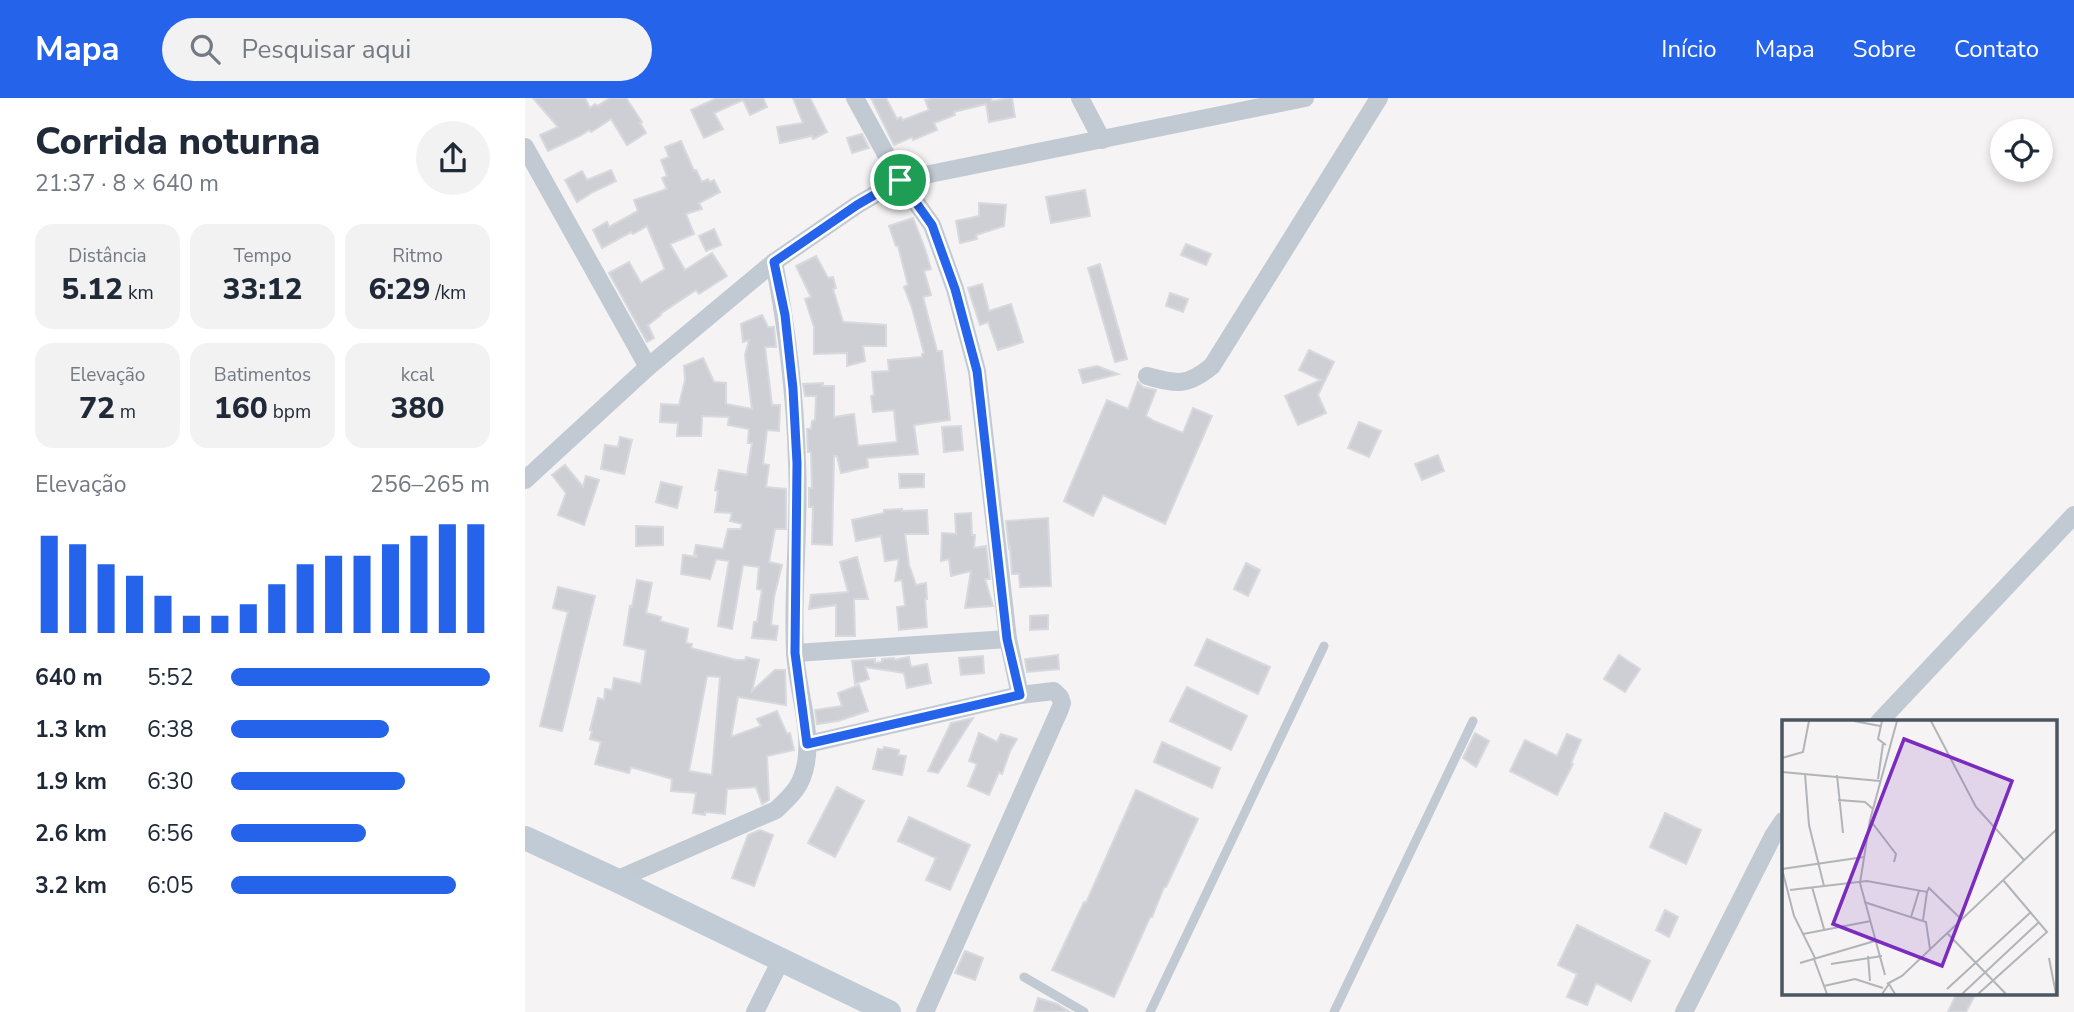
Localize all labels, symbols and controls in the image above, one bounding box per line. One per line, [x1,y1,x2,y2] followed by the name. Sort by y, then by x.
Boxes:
[162,18,652,81] search box
[35,27,120,72] text: Mapa
[186,30,224,68] icon: search
[242,32,411,67] text: Pesquisar aqui
[1661,33,1717,65] text: Início
[1755,33,1815,65] text: Mapa
[1853,33,1916,65] text: Sobre
[1954,33,2039,65] text: Contato
[35,116,320,167] text: Corrida noturna
[1990,119,2053,182] map controls
[1990,119,2053,182] button: locate
[416,121,490,195] button: share
[870,150,930,210] pin
[881,161,919,199] icon: arrive
[35,168,219,199] text: 21:37 · 8 × 640 m
[68,243,147,269] text: Distância
[234,243,292,269] text: Tempo
[392,243,443,269] text: Ritmo
[61,269,123,310] text: 5.12
[223,269,302,310] text: 33:12
[369,269,430,310] text: 6:29
[123,280,154,306] text: km
[430,280,466,306] text: /km
[70,362,145,388] text: Elevação
[214,362,311,388] text: Batimentos
[401,362,434,388] text: kcal
[79,388,115,429] text: 72
[214,388,268,429] text: 160
[391,388,445,429] text: 380
[115,399,136,425] text: m
[268,399,311,425] text: bpm
[35,469,127,500] text: Elevação
[370,469,490,500] text: 256–265 m
[35,662,103,693] text: 640 m
[147,662,194,693] text: 5:52
[35,714,107,745] text: 1.3 km
[147,714,194,745] text: 6:38
[1782,720,2057,995] inset map
[35,766,107,797] text: 1.9 km
[147,766,194,797] text: 6:30
[35,818,107,849] text: 2.6 km
[147,818,194,849] text: 6:56
[35,870,107,901] text: 3.2 km
[147,870,194,901] text: 6:05

